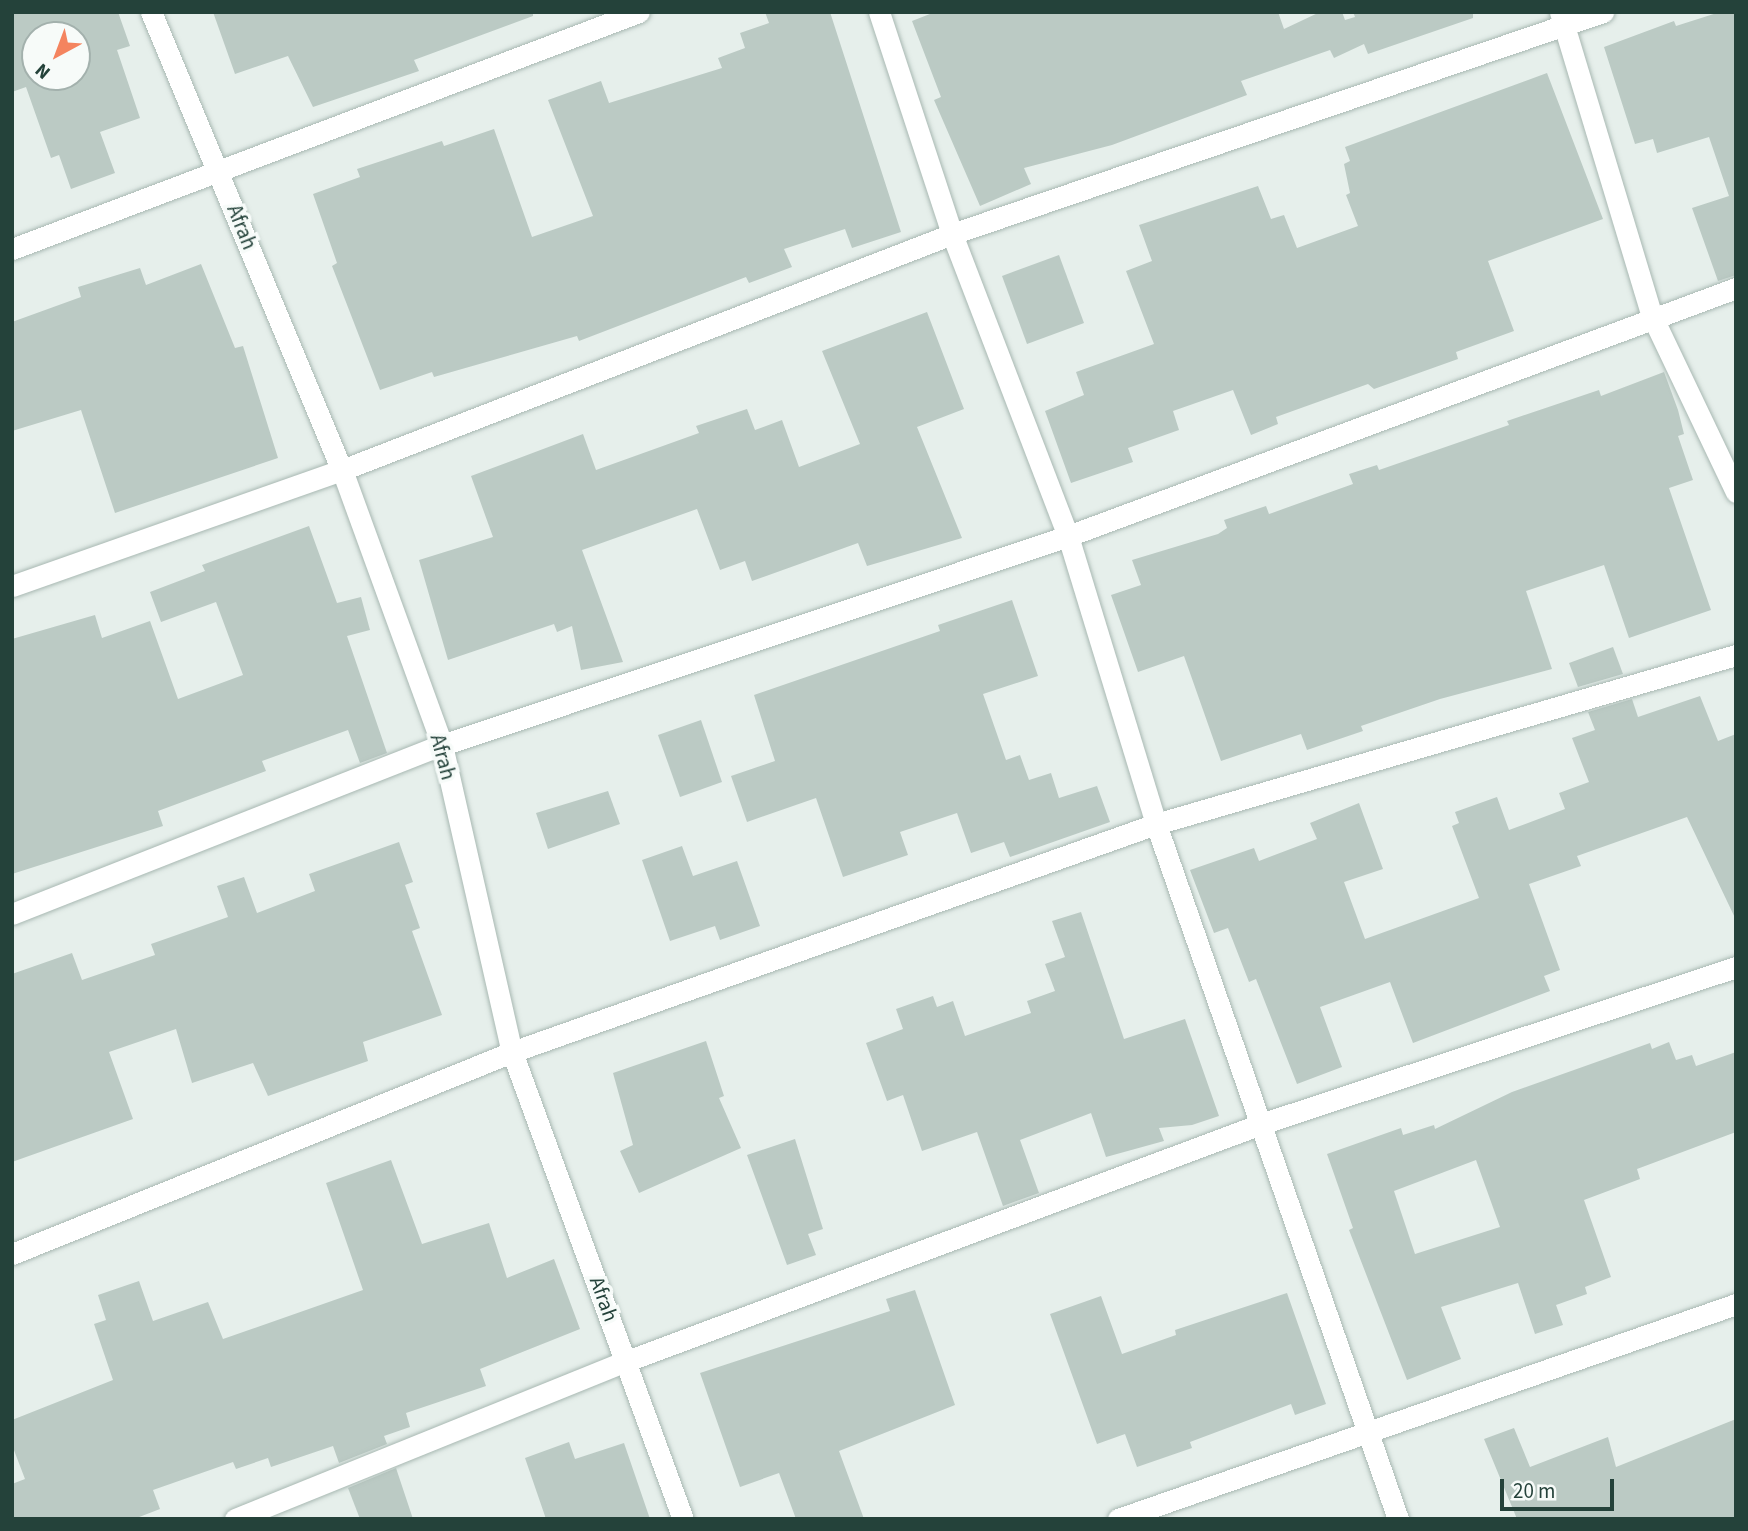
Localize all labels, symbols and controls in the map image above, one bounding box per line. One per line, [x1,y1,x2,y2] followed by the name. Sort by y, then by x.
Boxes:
[21,21,91,91] north arrow
[30,56,57,85] text: N
[222,201,262,253] street label: Afrah
[425,731,461,783] street label: Afrah
[584,1273,624,1325] street label: Afrah
[1503,1464,1617,1508] scale bar
[1513,1476,1555,1506] text: 20 m

